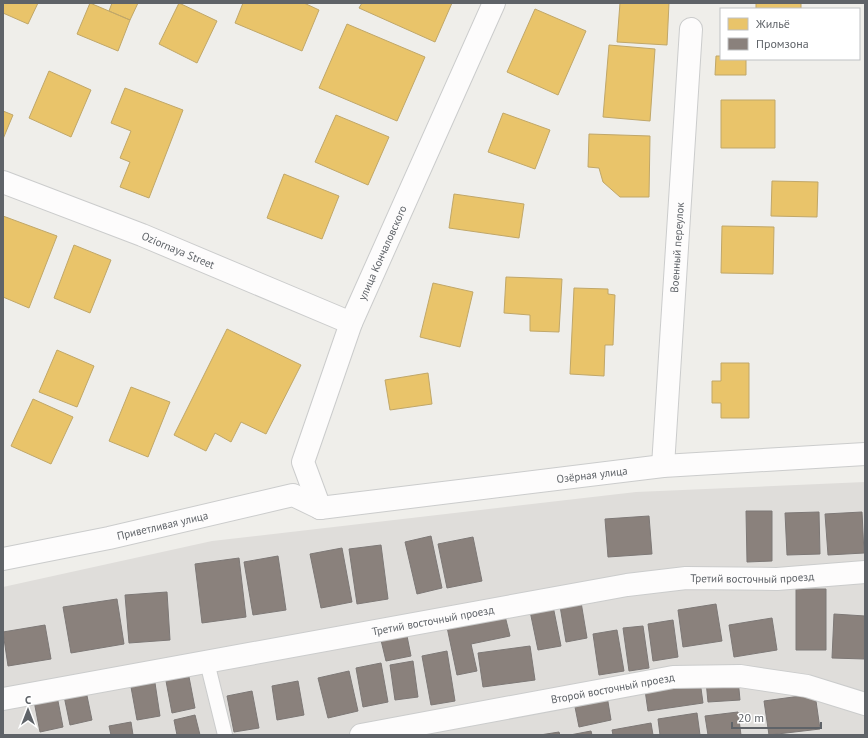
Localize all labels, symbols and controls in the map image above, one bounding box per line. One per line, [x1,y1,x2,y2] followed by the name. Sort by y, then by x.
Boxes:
[720,8,860,60] legend
[755,16,790,31] text: Жильё
[756,36,809,51] text: Промзона
[667,201,687,293] street label: Военный переулок
[355,203,410,302] street label: улица Кончаловского
[140,229,217,272] street label: Oziornaya Street
[556,463,628,486] street label: Озёрная улица
[116,508,209,543] street label: Приветливая улица
[690,569,815,586] street label: Третий восточный проезд
[371,602,495,638] street label: Третий восточный проезд
[550,670,676,707] street label: Второй восточный проезд
[8,690,48,730] north arrow
[25,693,31,707] text: С
[732,704,821,730] scale bar
[738,710,764,725] text: 20 m

